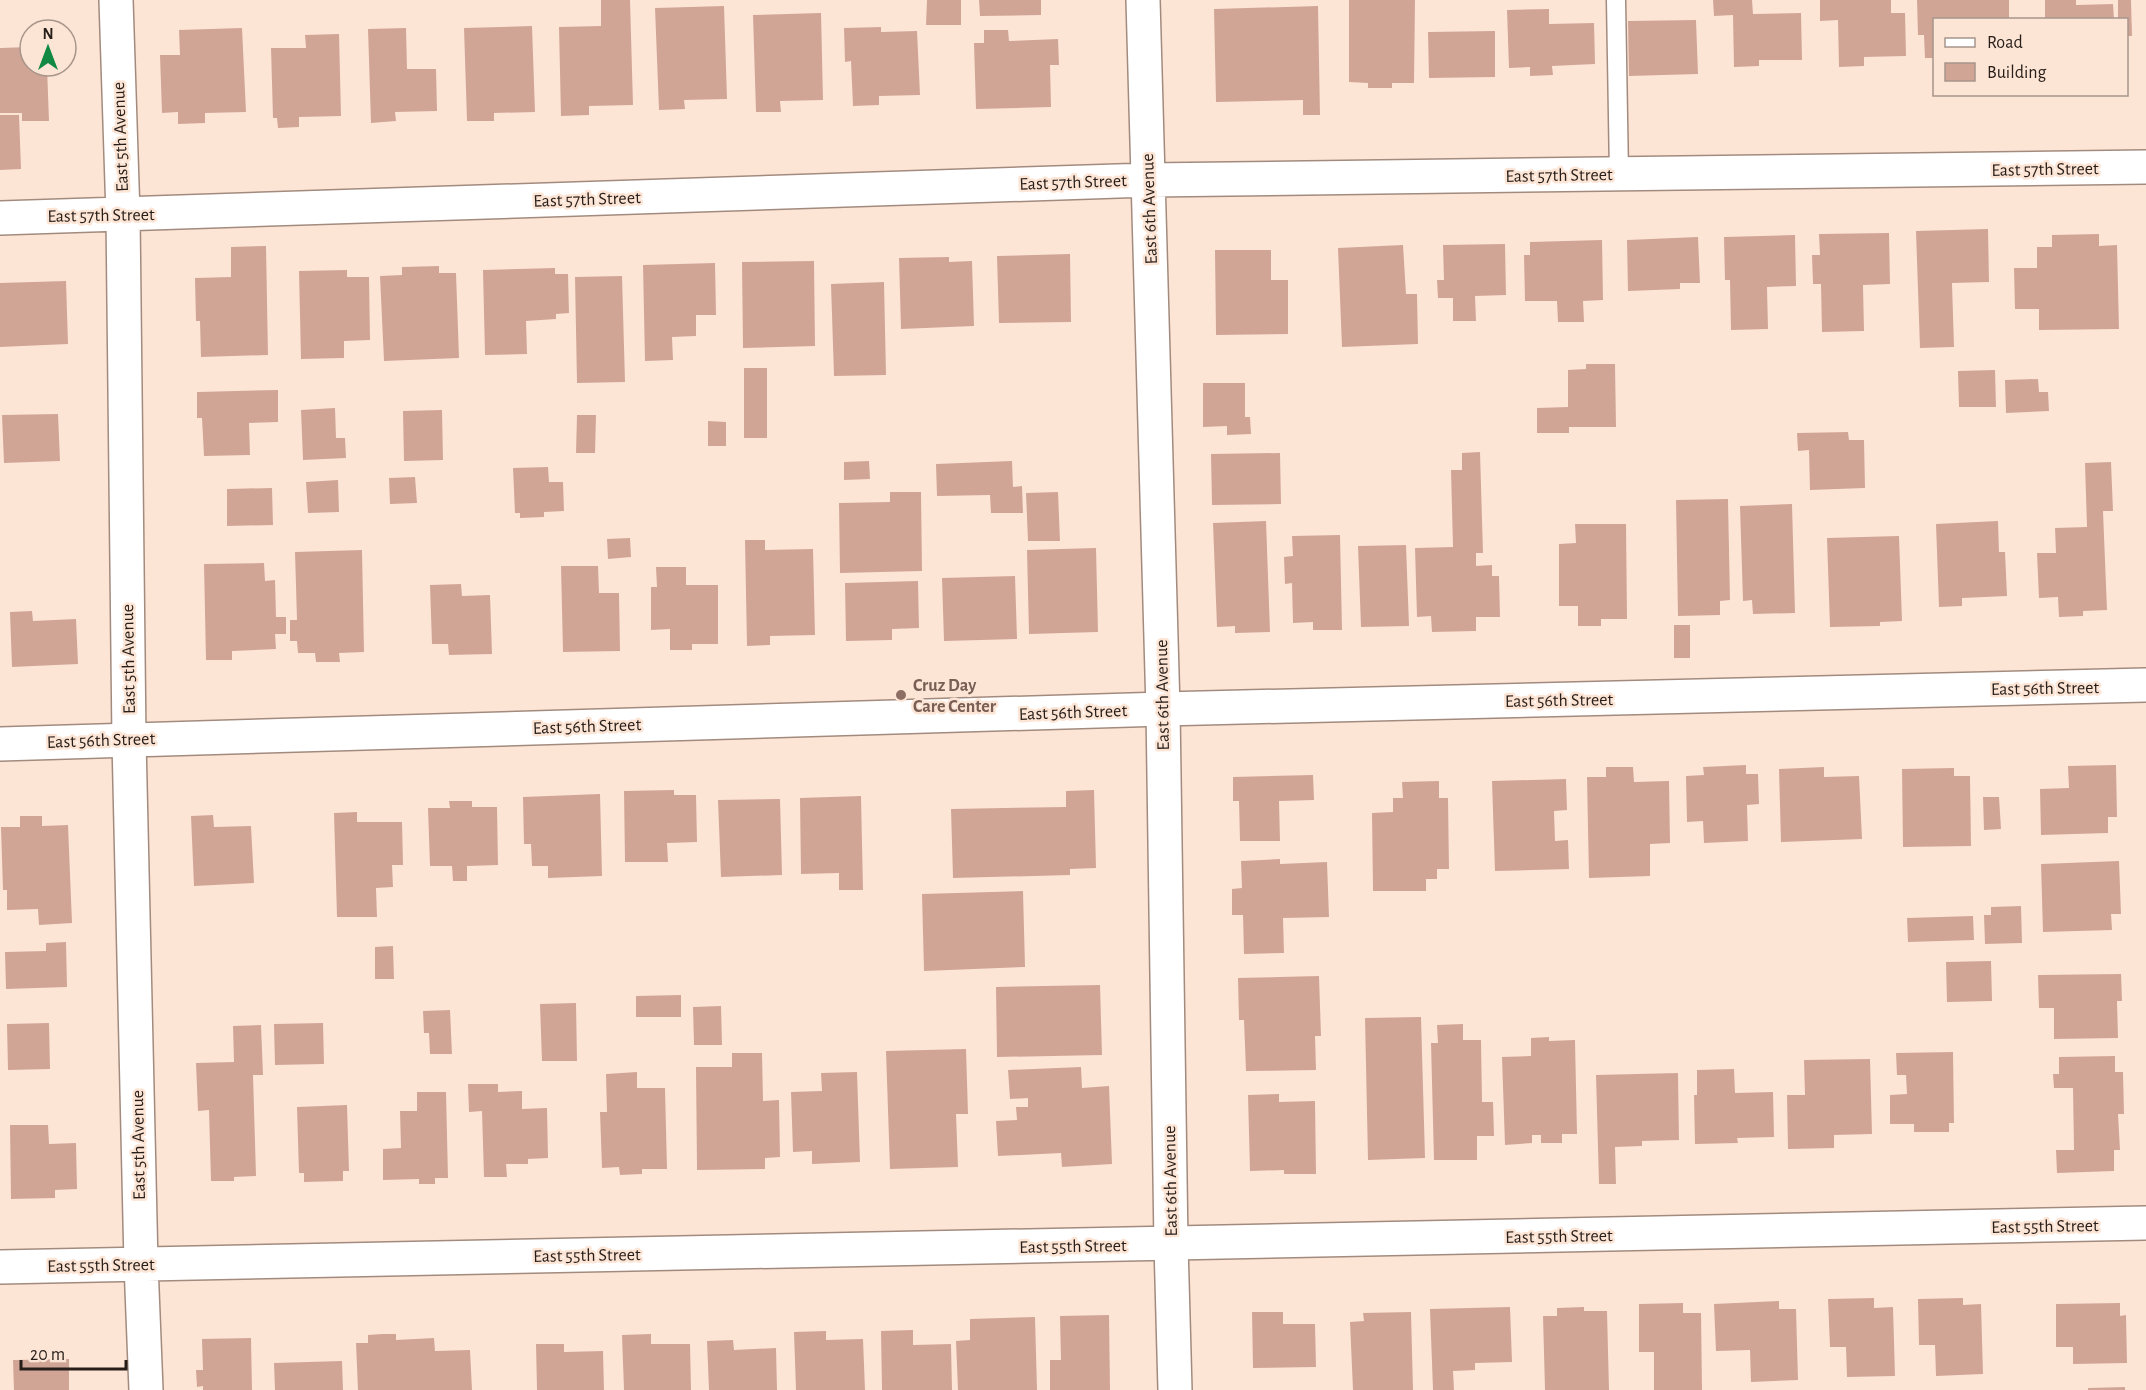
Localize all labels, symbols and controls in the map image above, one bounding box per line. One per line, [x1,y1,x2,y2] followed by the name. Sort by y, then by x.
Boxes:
[18,18,78,78] north arrow
[1933,18,2128,96] legend
[42,26,54,42] text: N
[1987,34,2023,52] text: Road
[1987,64,2047,82] text: Building
[110,82,132,192] street label: East 5th Avenue
[1139,153,1161,265] street label: East 6th Avenue
[1991,160,2099,180] street label: East 57th Street
[1505,166,1613,186] street label: East 57th Street
[1019,172,1127,194] street label: East 57th Street
[533,189,641,211] street label: East 57th Street
[47,206,155,226] street label: East 57th Street
[119,604,139,714] street label: East 5th Avenue
[1153,639,1173,751] street label: East 6th Avenue
[913,677,997,716] place label: Cruz Day Care Center
[1991,679,2100,699] street label: East 56th Street
[894,688,908,702] marker: Cruz Day Care Center
[1505,691,1614,711] street label: East 56th Street
[1019,702,1128,724] street label: East 56th Street
[533,716,642,738] street label: East 56th Street
[47,730,156,752] street label: East 56th Street
[129,1090,149,1200] street label: East 5th Avenue
[1161,1125,1181,1237] street label: East 6th Avenue
[1991,1217,2099,1237] street label: East 55th Street
[1505,1227,1613,1247] street label: East 55th Street
[1019,1237,1127,1257] street label: East 55th Street
[533,1246,641,1266] street label: East 55th Street
[47,1256,155,1276] street label: East 55th Street
[21,1333,126,1371] scale bar
[30,1346,65,1364] text: 20 m

